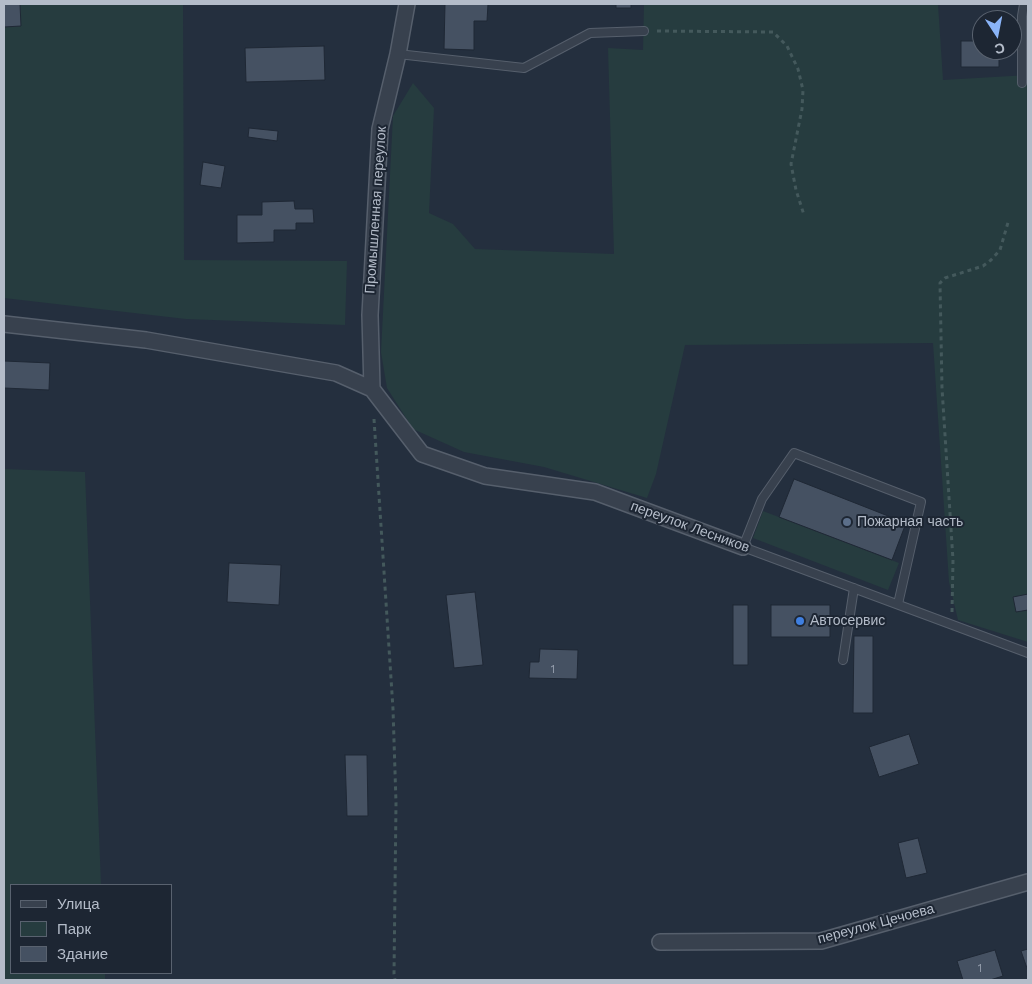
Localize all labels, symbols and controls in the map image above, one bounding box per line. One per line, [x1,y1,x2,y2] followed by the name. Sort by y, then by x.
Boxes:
[972,10,1022,60] north arrow
[993,40,1006,58] text: С
[362,126,390,294] street label: Промышленная переулок
[628,498,752,556] street label: переулок Лесников
[857,514,963,530] place label: Пожарная часть
[841,516,853,528] marker: Пожарная часть
[810,613,885,629] place label: Автосервис
[794,615,806,627] marker: Автосервис
[551,663,555,677] house number: 1
[10,884,172,974] legend
[57,895,100,913] text: Улица
[816,900,936,948] street label: переулок Цечоева
[57,920,91,938] text: Парк
[57,945,108,963] text: Здание
[978,962,982,976] house number: 1

